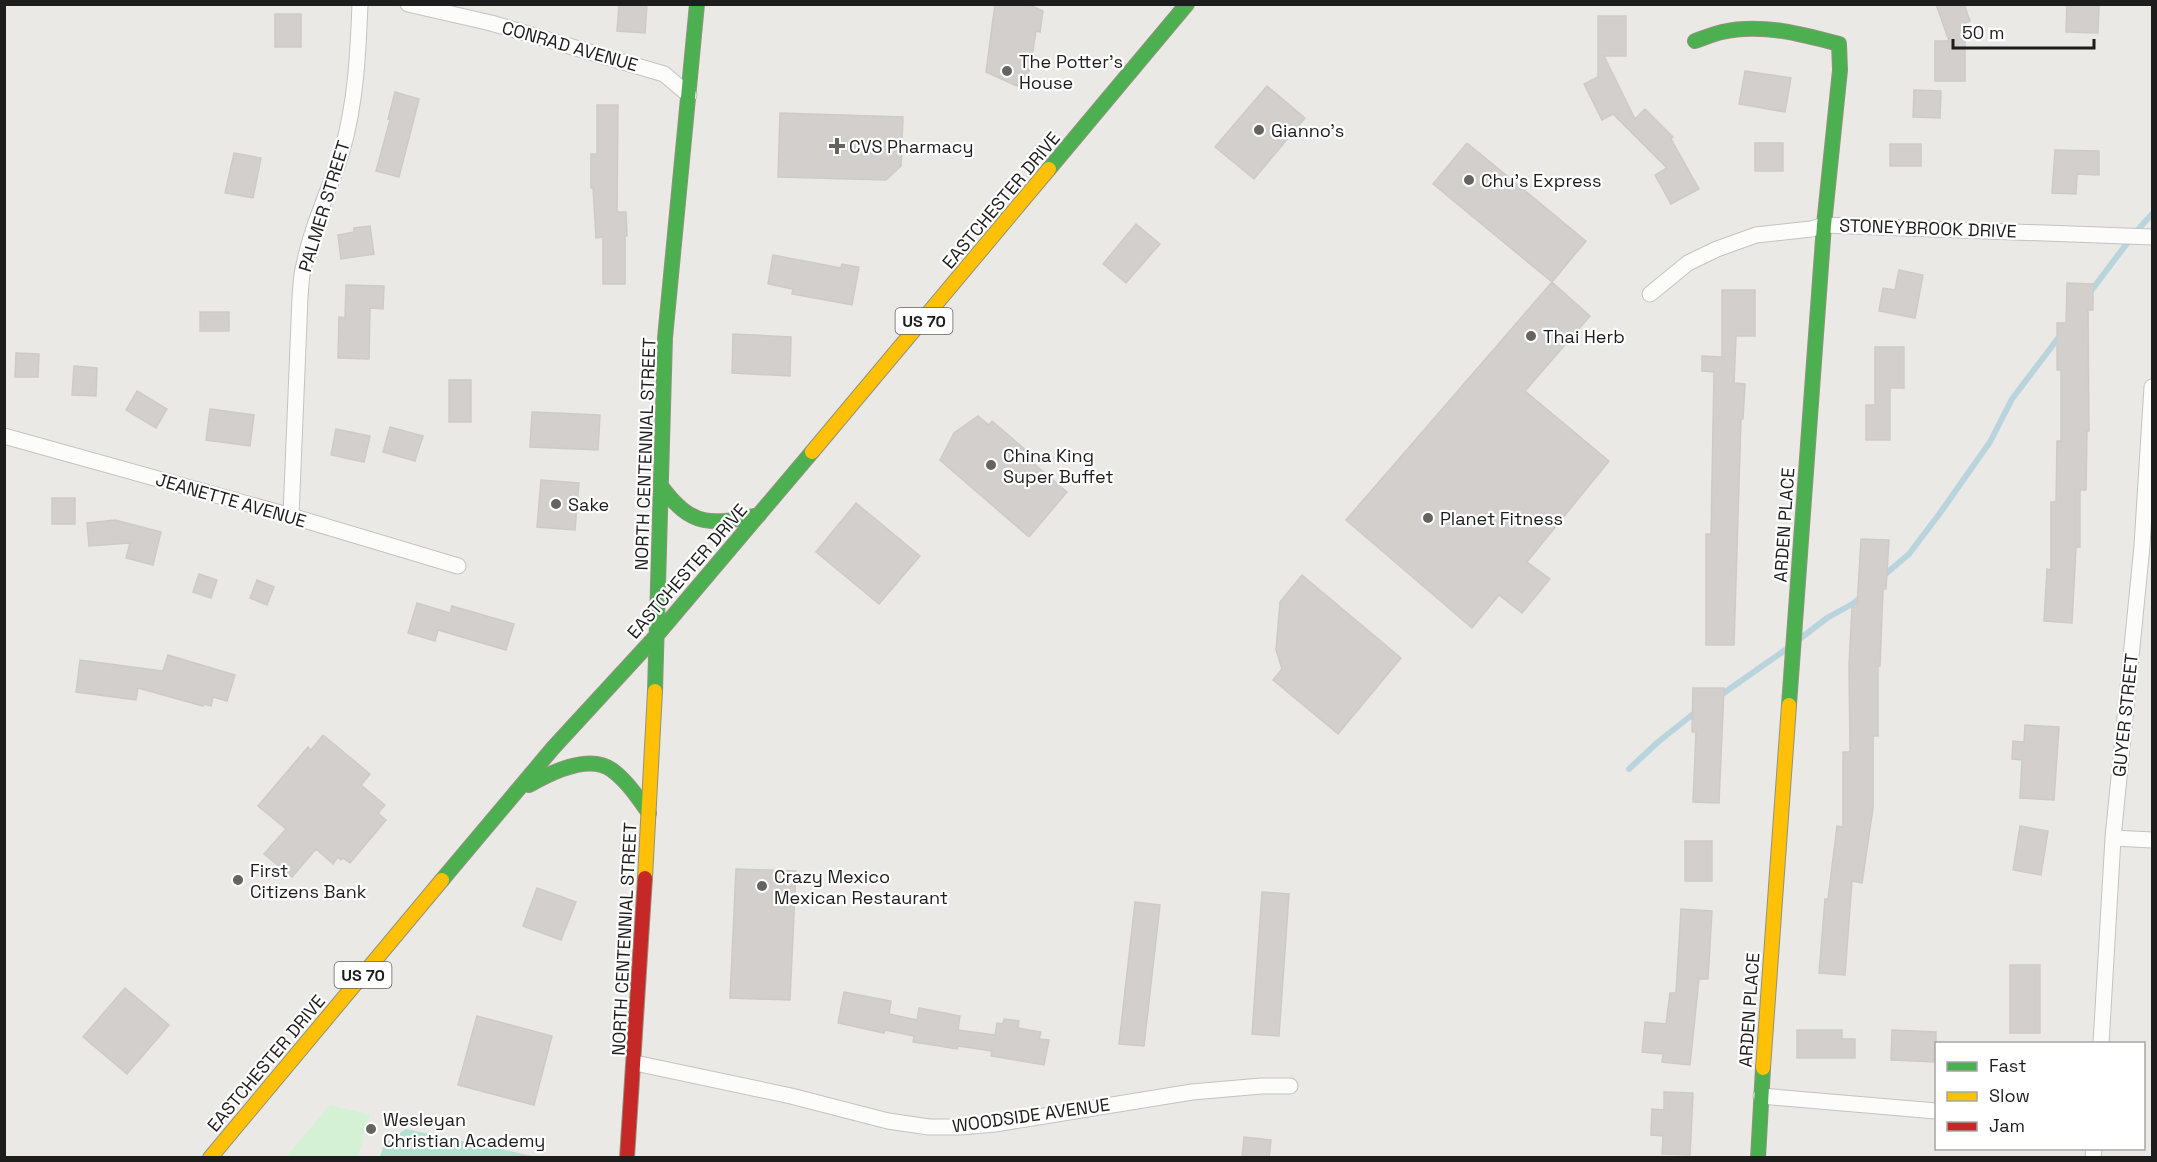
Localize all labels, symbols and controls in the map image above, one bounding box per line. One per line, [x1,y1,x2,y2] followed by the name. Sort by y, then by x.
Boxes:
[1953,12,2094,50] scale bar
[499,16,641,76] street label: CONRAD AVENUE
[1962,21,2004,44] text: 50 m
[1019,50,1123,94] place label: The Potter's House
[1000,64,1014,78] marker: The Potter's House
[1271,119,1344,142] place label: Gianno's
[1252,123,1266,137] marker: Gianno's
[937,127,1065,273] street label: EASTCHESTER DRIVE
[849,135,973,158] place label: CVS Pharmacy
[293,137,355,274] street label: PALMER STREET
[830,139,844,153] marker: CVS Pharmacy
[1481,169,1602,192] place label: Chu's Express
[1462,173,1476,187] marker: Chu's Express
[1839,213,2017,243] street label: STONEYBROOK DRIVE
[896,308,952,334] road number: US 70
[1543,325,1625,348] place label: Thai Herb
[1524,329,1538,343] marker: Thai Herb
[629,337,661,571] street label: NORTH CENTENNIAL STREET
[1003,444,1114,488] place label: China King Super Buffet
[984,458,998,472] marker: China King Super Buffet
[153,467,309,533] street label: JEANETTE AVENUE
[1769,467,1799,583] street label: ARDEN PLACE
[568,493,609,516] place label: Sake
[549,497,563,511] marker: Sake
[622,499,752,643] street label: EASTCHESTER DRIVE
[1440,507,1563,530] place label: Planet Fitness
[1421,511,1435,525] marker: Planet Fitness
[2107,652,2143,778] street label: GUYER STREET
[606,821,642,1056] street label: NORTH CENTENNIAL STREET
[250,859,367,903] place label: First Citizens Bank
[774,865,948,909] place label: Crazy Mexico Mexican Restaurant
[231,873,245,887] marker: First Citizens Bank
[755,879,769,893] marker: Crazy Mexico Mexican Restaurant
[1734,952,1764,1068] street label: ARDEN PLACE
[334,962,392,988] road number: US 70
[202,990,330,1136] street label: EASTCHESTER DRIVE
[1935,1042,2145,1150] legend
[1989,1054,2026,1077] text: Fast
[1989,1084,2030,1107] text: Slow
[951,1093,1111,1137] street label: WOODSIDE AVENUE
[383,1108,545,1152] place label: Wesleyan Christian Academy
[1989,1114,2025,1137] text: Jam
[364,1122,378,1136] marker: Wesleyan Christian Academy

